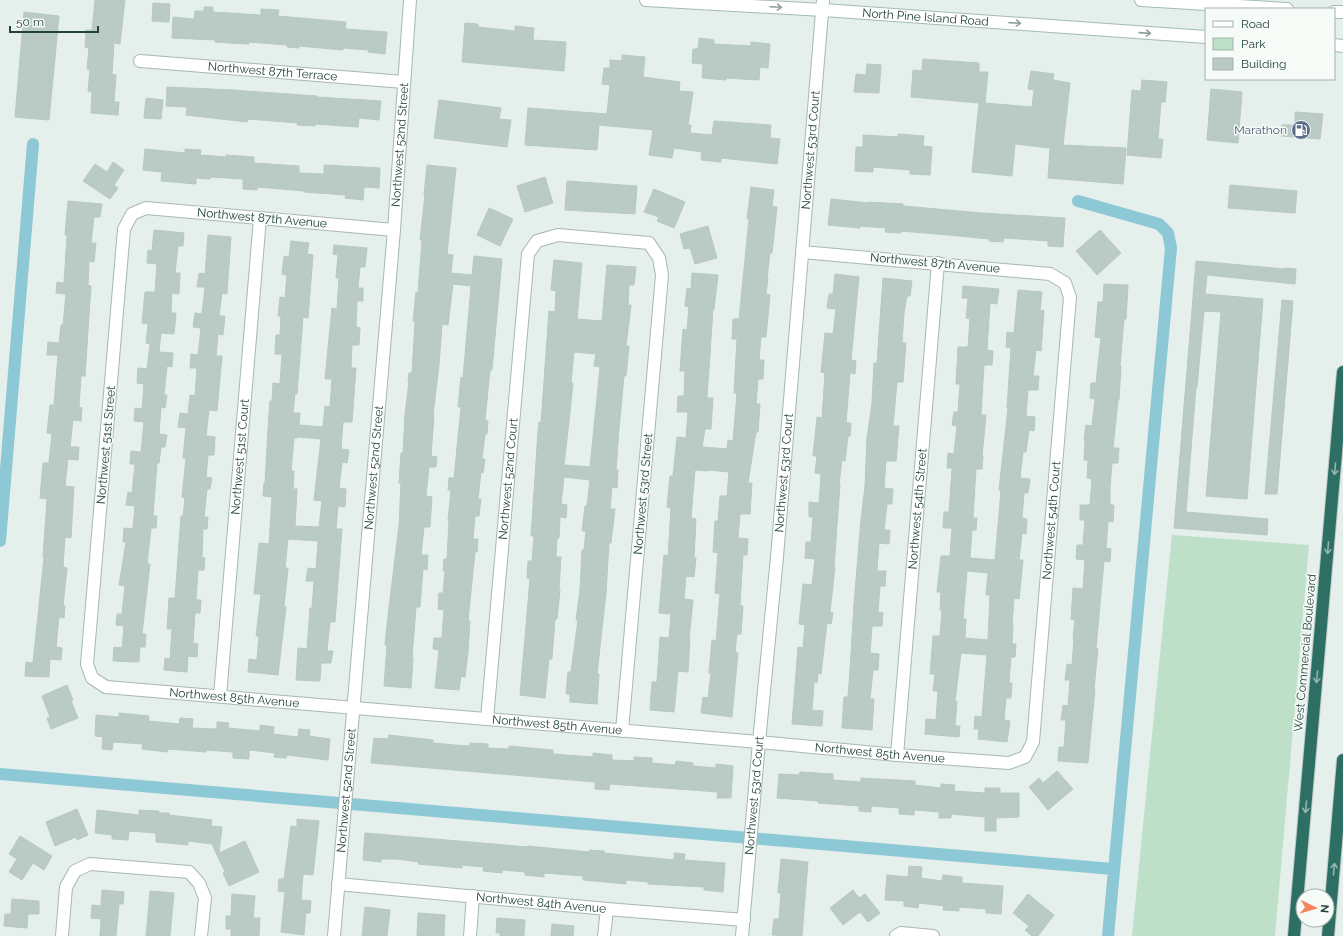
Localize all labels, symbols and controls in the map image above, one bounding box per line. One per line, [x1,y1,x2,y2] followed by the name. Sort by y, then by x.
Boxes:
[769,4,782,11] one-way arrow
[862,6,989,29] street label: North Pine Island Road
[10,8,98,34] scale bar
[1205,8,1335,80] legend
[16,15,44,29] text: 50 m
[1241,17,1270,31] text: Road
[1008,20,1021,27] one-way arrow
[1138,29,1151,36] one-way arrow
[1241,37,1266,51] text: Park
[1241,57,1287,71] text: Building
[207,59,338,84] street label: Northwest 87th Terrace
[389,82,411,207] street label: Northwest 52nd Street
[799,90,822,210] street label: Northwest 53rd Court
[1290,119,1312,141] fuel station icon: Marathon
[1234,123,1287,137] place label: Marathon
[197,205,327,231] street label: Northwest 87th Avenue
[870,250,1000,276] street label: Northwest 87th Avenue
[94,385,118,505] street label: Northwest 51st Street
[228,398,252,515] street label: Northwest 51st Court
[362,405,386,530] street label: Northwest 52nd Street
[772,413,796,533] street label: Northwest 53rd Court
[496,418,520,540] street label: Northwest 52nd Court
[631,433,655,555] street label: Northwest 53rd Street
[905,448,930,570] street label: Northwest 54th Street
[1040,461,1063,580] street label: Northwest 54th Court
[1331,462,1338,475] one-way arrow
[1325,541,1332,554] one-way arrow
[1291,573,1319,733] street label: West Commercial Boulevard
[1313,670,1321,683] one-way arrow
[169,685,300,710] street label: Northwest 85th Avenue
[492,713,623,737] street label: Northwest 85th Avenue
[334,728,359,853] street label: Northwest 52nd Street
[742,735,767,856] street label: Northwest 53rd Court
[814,740,945,765] street label: Northwest 85th Avenue
[1302,800,1309,813] one-way arrow
[1330,863,1337,876] one-way arrow
[1295,888,1335,928] north arrow
[476,890,607,916] street label: Northwest 84th Avenue
[1318,904,1331,914] text: N

